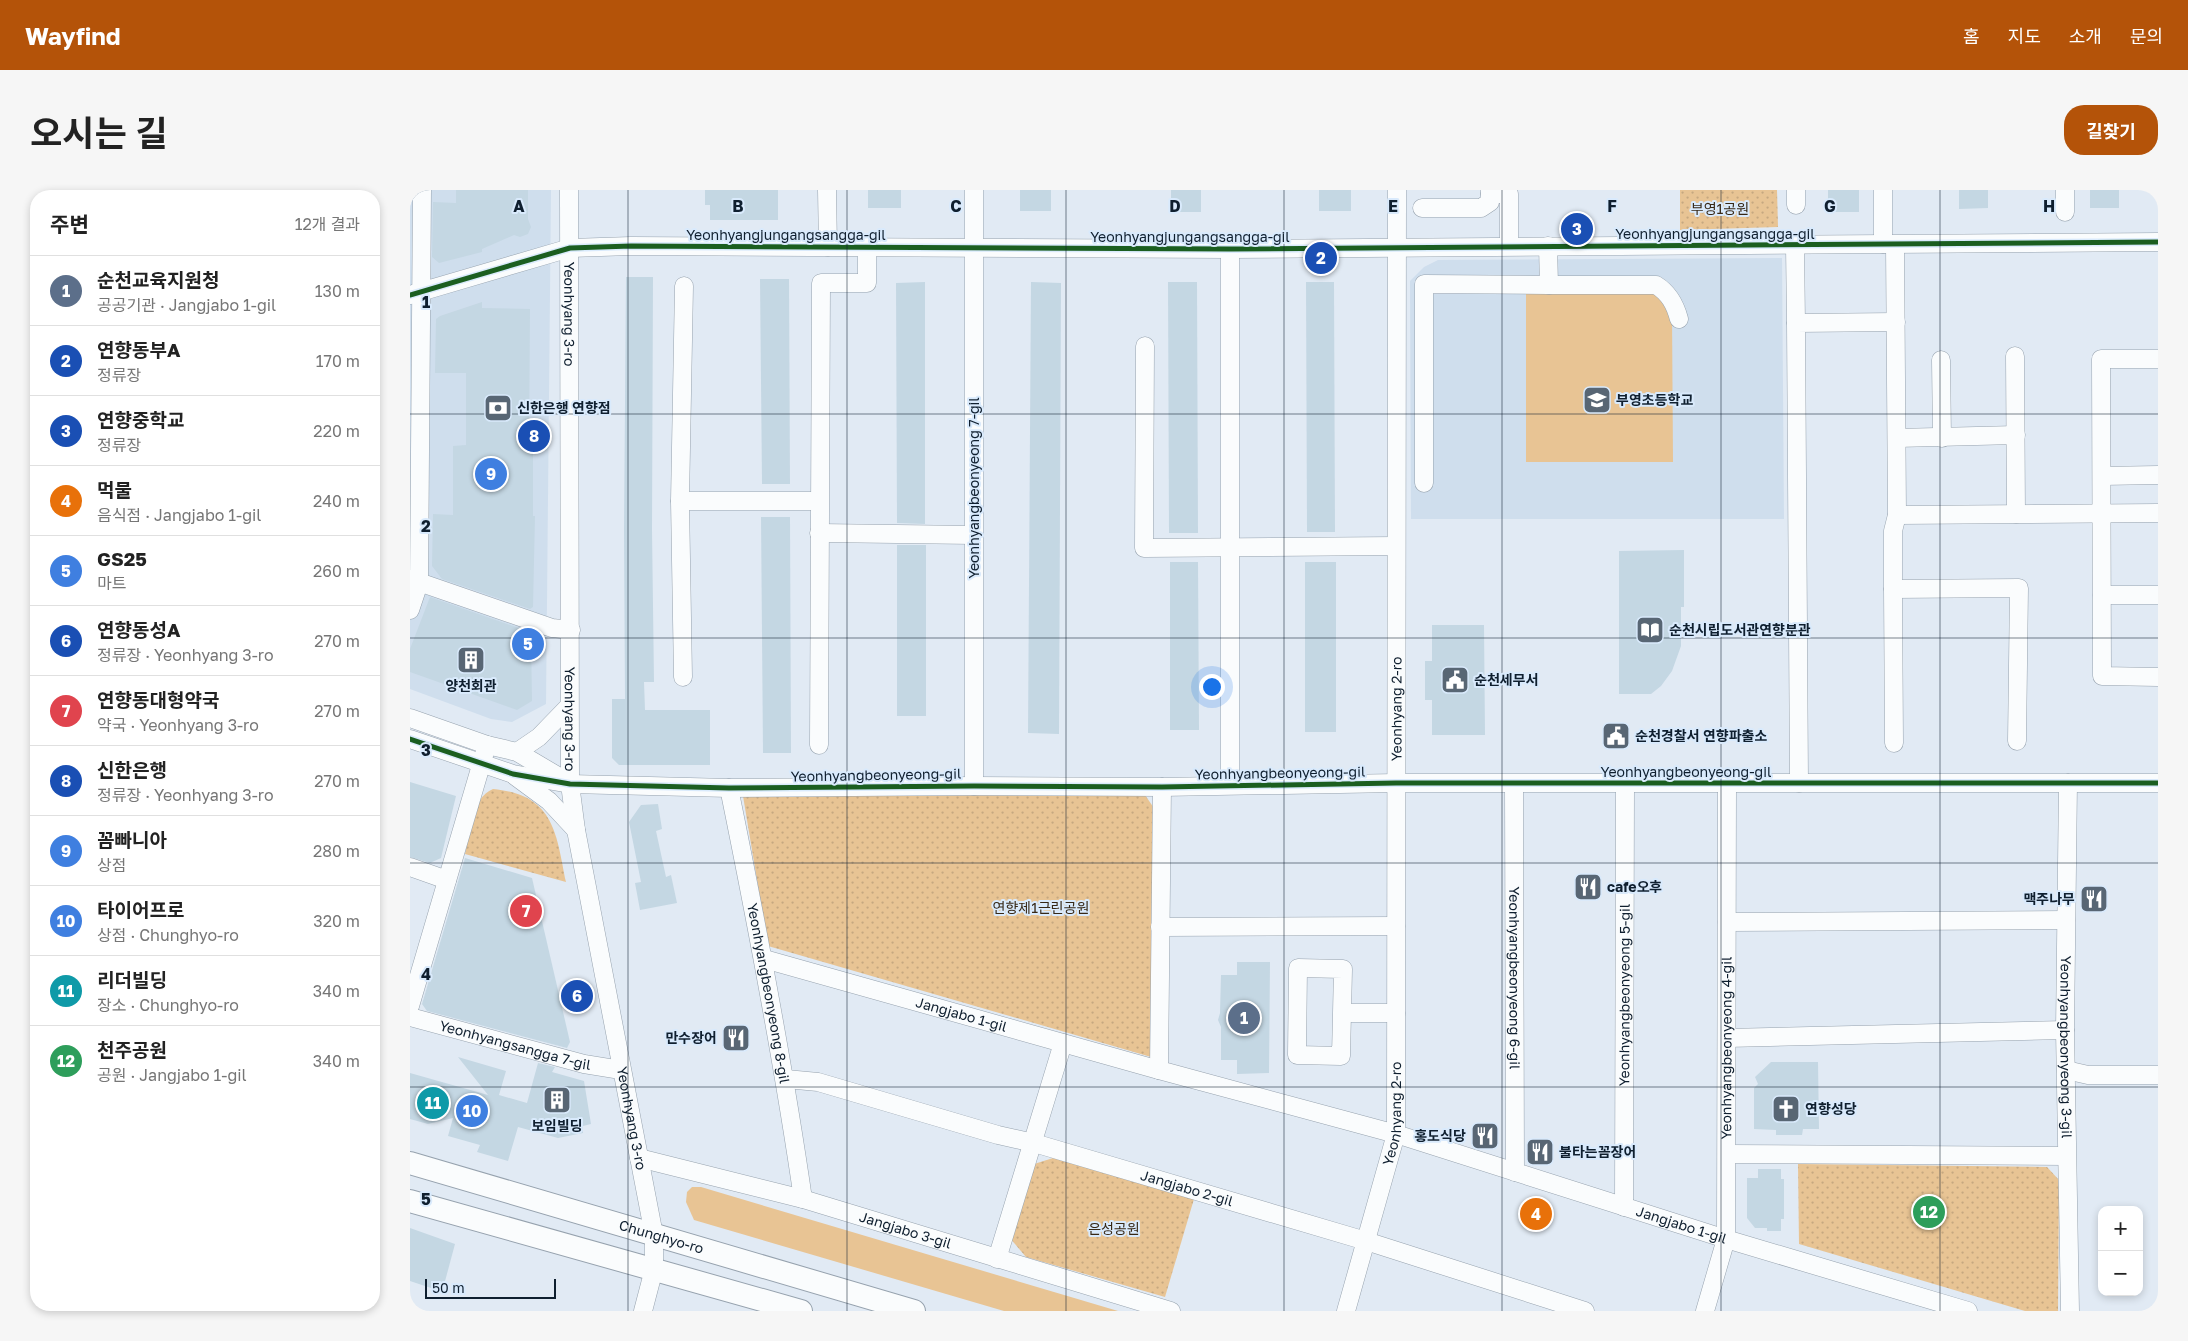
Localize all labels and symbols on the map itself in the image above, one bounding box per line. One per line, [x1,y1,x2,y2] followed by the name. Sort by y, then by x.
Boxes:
[513,196,525,216] text: A
[732,196,744,216] text: B
[950,196,962,216] text: C
[1169,196,1181,216] text: D
[1388,196,1398,216] text: E
[1607,196,1617,216] text: F
[1824,196,1836,216] text: G
[2043,196,2055,216] text: H
[1691,200,1749,217] park label: 부영1공원
[1561,210,1593,248] pin: 3
[1615,225,1815,242] street label: Yeonhyangjungangsangga-gil
[686,226,886,243] street label: Yeonhyangjungangsangga-gil
[1090,228,1290,245] street label: Yeonhyangjungangsangga-gil
[1305,239,1337,277] pin: 2
[561,262,578,366] street label: Yeonhyang 3-ro
[422,292,430,312] text: 1
[1582,385,1612,415] school or university icon: 부영초등학교
[1616,391,1693,408] place label: 부영초등학교
[483,393,513,423] bank icon: 신한은행 연향점
[965,397,982,579] street label: Yeonhyangbeonyeong 7-gil
[517,399,611,416] place label: 신한은행 연향점
[518,417,550,455] pin: 8
[475,455,507,493] pin: 9
[421,516,431,536] text: 2
[1635,615,1665,645] library icon: 순천시립도서관연향분관
[1669,621,1811,638] place label: 순천시립도서관연향분관
[512,625,544,663] pin: 5
[456,645,486,675] building icon: 양천회관
[1387,657,1405,761] street label: Yeonhyang 2-ro
[1440,665,1470,695] public building icon: 순천세무서
[562,667,579,771] street label: Yeonhyang 3-ro
[1474,671,1538,688] place label: 순천세무서
[1199,674,1225,700] your location
[445,677,497,694] place label: 양천회관
[1601,721,1631,751] public building icon: 순천경찰서 연향파출소
[1635,727,1767,744] place label: 순천경찰서 연향파출소
[421,740,431,760] text: 3
[1194,763,1366,782] street label: Yeonhyangbeonyeong-gil
[1601,763,1771,780] street label: Yeonhyangbeonyeong-gil
[790,765,962,784] street label: Yeonhyangbeonyeong-gil
[1573,872,1603,902] restaurant icon: cafe오후
[1607,878,1662,895] place label: cafe오후
[2079,884,2109,914] restaurant icon: 맥주나무
[1506,886,1524,1070] street label: Yeonhyangbeonyeong 6-gil
[2023,890,2075,907] place label: 맥주나무
[510,892,542,930] pin: 7
[993,899,1089,916] park label: 연향제1근린공원
[744,902,794,1085] street label: Yeonhyangbeonyeong 8-gil
[1615,904,1633,1086] street label: Yeonhyangbeonyeong 5-gil
[1717,956,1735,1140] street label: Yeonhyangbeonyeong 4-gil
[2057,956,2076,1138] street label: Yeonhyangbeonyeong 3-gil
[421,964,431,984] text: 4
[561,977,593,1015] pin: 6
[914,993,1009,1035] street label: Jangjabo 1-gil
[1228,999,1260,1037] pin: 1
[438,1016,592,1073] street label: Yeonhyangsangga 7-gil
[721,1023,751,1053] restaurant icon: 만수장어
[665,1029,717,1046] place label: 만수장어
[1379,1062,1404,1167] street label: Yeonhyang 2-ro
[614,1065,650,1171] street label: Yeonhyang 3-ro
[417,1084,449,1122] pin: 11
[542,1085,572,1115] building icon: 보임빌딩
[456,1092,488,1130] pin: 10
[1771,1094,1801,1124] church icon: 연향성당
[1805,1100,1857,1117] place label: 연향성당
[531,1117,583,1134] place label: 보임빌딩
[1470,1121,1500,1151] restaurant icon: 홍도식당
[1414,1127,1466,1144] place label: 홍도식당
[1525,1137,1555,1167] restaurant icon: 불타는꼼장어
[1559,1143,1636,1160] place label: 불타는꼼장어
[1139,1166,1235,1209] street label: Jangjabo 2-gil
[421,1189,431,1209] text: 5
[1913,1193,1945,1231] pin: 12
[1520,1195,1552,1233] pin: 4
[1634,1202,1729,1247] street label: Jangjabo 1-gil
[857,1208,954,1252] street label: Jangjabo 3-gil
[617,1216,706,1257] street label: Chunghyo-ro
[1088,1220,1140,1237] park label: 은성공원
[425,1276,556,1299] scale bar

